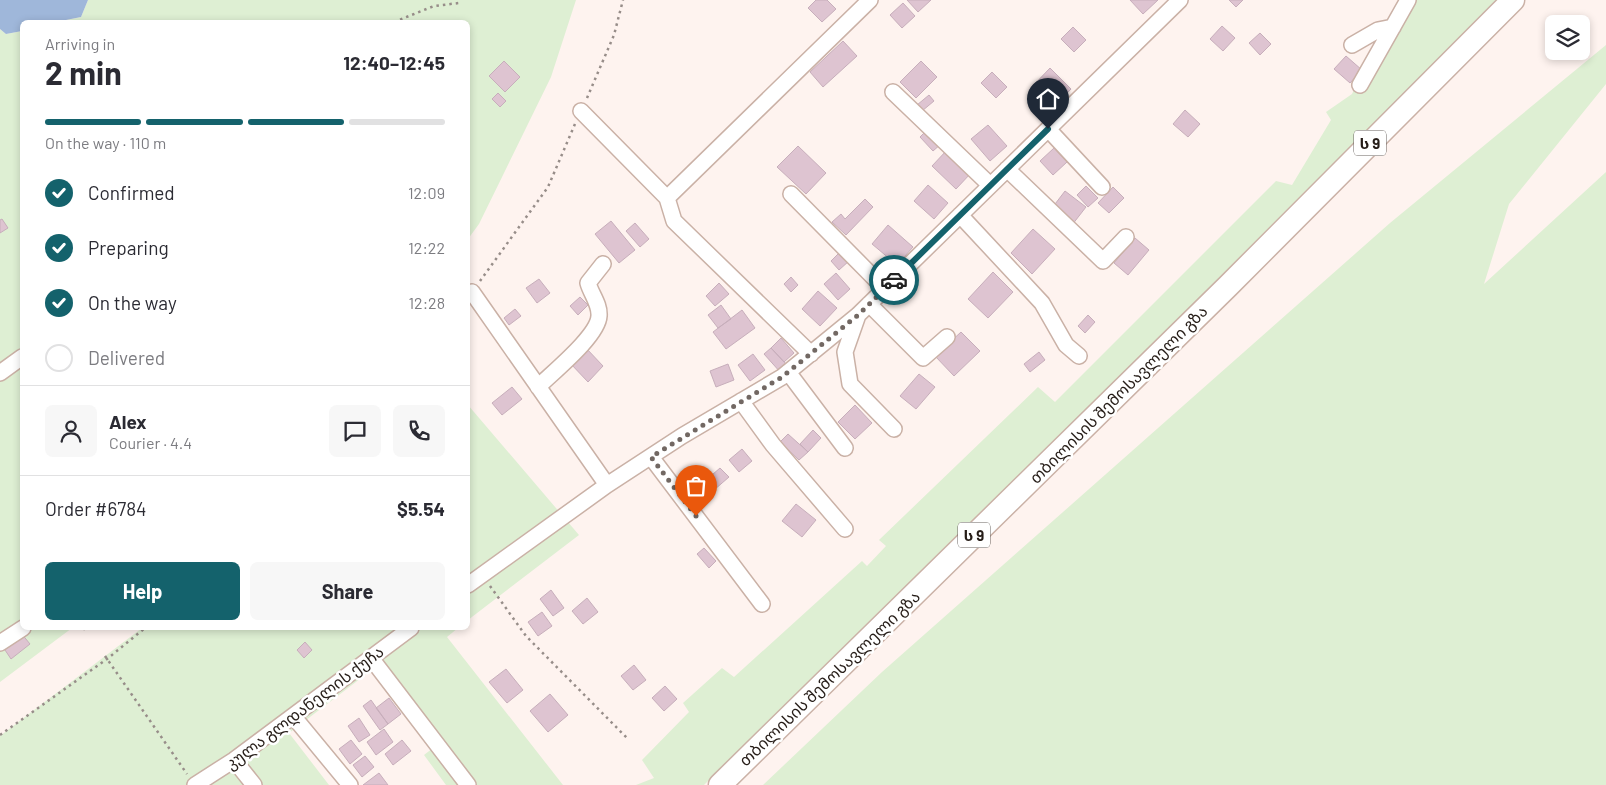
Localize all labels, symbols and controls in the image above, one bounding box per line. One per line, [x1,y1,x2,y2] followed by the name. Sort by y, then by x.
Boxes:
[1545,15,1590,60] map controls
[1545,15,1590,60] button: layers
[45,34,115,53] text: Arriving in
[343,51,445,74] text: 12:40–12:45
[45,53,122,91] text: 2 min
[1027,78,1069,129] pin
[1034,85,1062,113] icon: home
[1354,130,1386,156] road number: ს 9
[45,133,166,152] text: On the way · 110 m
[45,179,73,207] icon: check
[88,181,175,204] text: Confirmed
[408,183,445,202] text: 12:09
[45,234,73,262] icon: check
[88,236,169,259] text: Preparing
[408,238,445,257] text: 12:22
[869,255,919,305] courier
[880,266,908,294] icon: car
[45,289,73,317] icon: check
[88,291,177,314] text: On the way
[408,293,445,312] text: 12:28
[1025,301,1212,488] street label: თბილისის შემოსავლელი გზა
[88,346,165,369] text: Delivered
[45,405,97,457] button: person
[329,405,381,457] button: chat
[393,405,445,457] button: phone
[109,410,147,433] text: Alex
[109,433,192,452] text: Courier · 4.4
[675,465,717,516] pin
[682,472,710,500] icon: bag
[45,497,147,520] text: Order #6784
[397,497,445,520] text: $5.54
[958,522,990,548] road number: ს 9
[45,562,240,620] button: Help
[250,562,445,620] button: Share
[735,586,925,771] street label: თბილისის შემოსავლელი გზა
[221,641,388,774] street label: კულა გლდანელის ქუჩა

